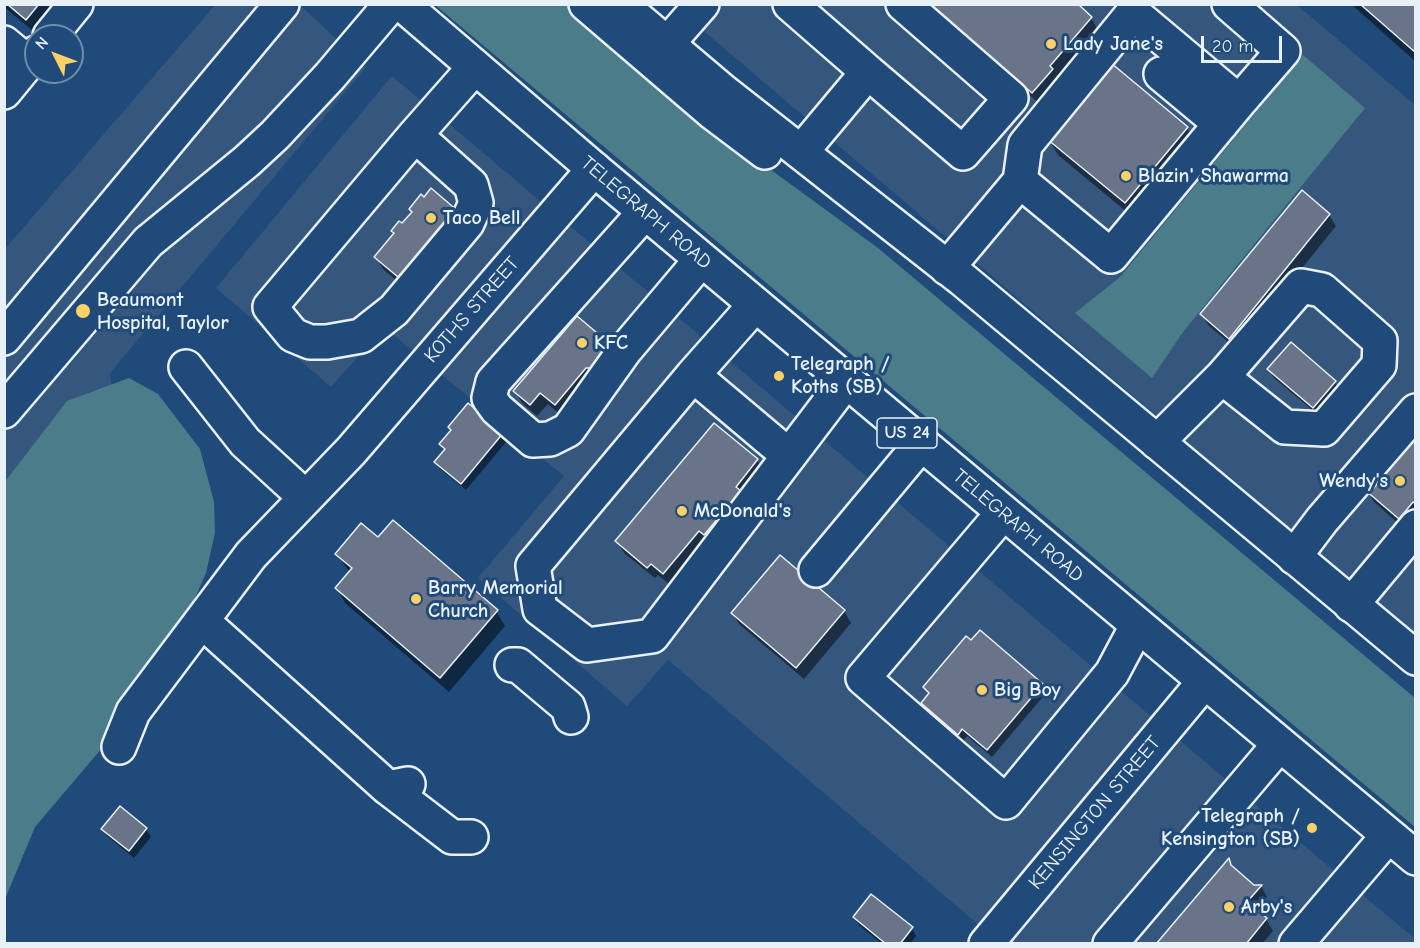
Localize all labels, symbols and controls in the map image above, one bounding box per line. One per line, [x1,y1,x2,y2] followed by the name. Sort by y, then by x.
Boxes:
[24,24,84,84] north arrow
[1204,24,1285,62] scale bar
[1063,32,1163,56] place label: Lady Jane's
[32,33,52,53] text: N
[1212,36,1253,57] text: 20 m
[1044,37,1058,51] marker: Lady Jane's
[576,151,716,275] street label: TELEGRAPH ROAD
[1138,164,1289,188] place label: Blazin' Shawarma
[1119,169,1133,183] marker: Blazin' Shawarma
[443,206,520,230] place label: Taco Bell
[424,211,438,225] marker: Taco Bell
[419,252,525,368] street label: KOTHS STREET
[97,288,229,335] place label: Beaumont Hospital, Taylor
[74,302,92,320] marker: Beaumont Hospital, Taylor
[594,331,628,355] place label: KFC
[575,336,589,350] marker: KFC
[791,352,890,399] place label: Telegraph / Koths (SB)
[772,369,786,383] marker: Telegraph / Koths (SB)
[877,418,937,448] road number: US 24
[948,464,1088,588] street label: TELEGRAPH ROAD
[1319,469,1388,493] place label: Wendy's
[1393,474,1407,488] marker: Wendy's
[694,499,791,523] place label: McDonald's
[675,504,689,518] marker: McDonald's
[428,576,563,623] place label: Barry Memorial Church
[409,592,423,606] marker: Barry Memorial Church
[994,678,1061,702] place label: Big Boy
[975,683,989,697] marker: Big Boy
[1024,731,1166,895] street label: KENSINGTON STREET
[1161,804,1300,851] place label: Telegraph / Kensington (SB)
[1305,821,1319,835] marker: Telegraph / Kensington (SB)
[1241,895,1292,919] place label: Arby's
[1222,900,1236,914] marker: Arby's

